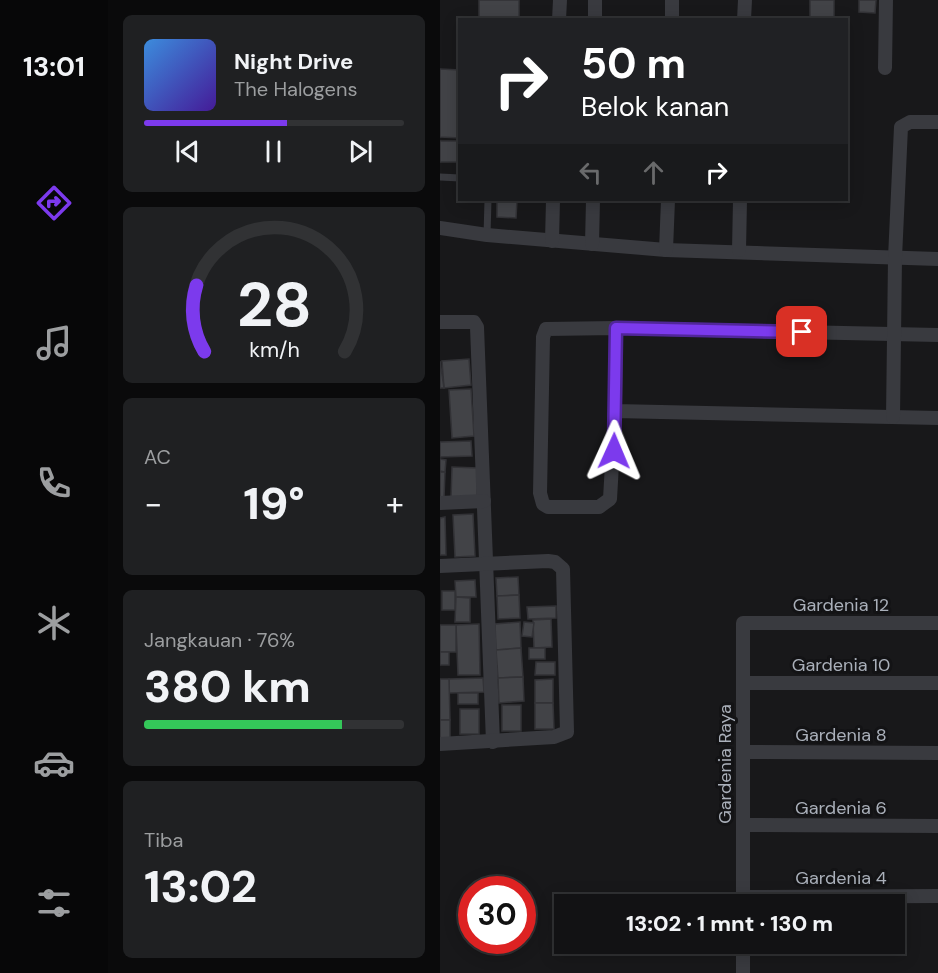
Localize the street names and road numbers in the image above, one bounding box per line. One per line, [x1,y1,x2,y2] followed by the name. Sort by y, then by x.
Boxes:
[793,593,889,617] street label: Gardenia 12
[792,653,890,677] street label: Gardenia 10
[713,704,737,824] street label: Gardenia Raya
[795,723,887,747] street label: Gardenia 8
[795,796,887,820] street label: Gardenia 6
[795,866,887,890] street label: Gardenia 4

